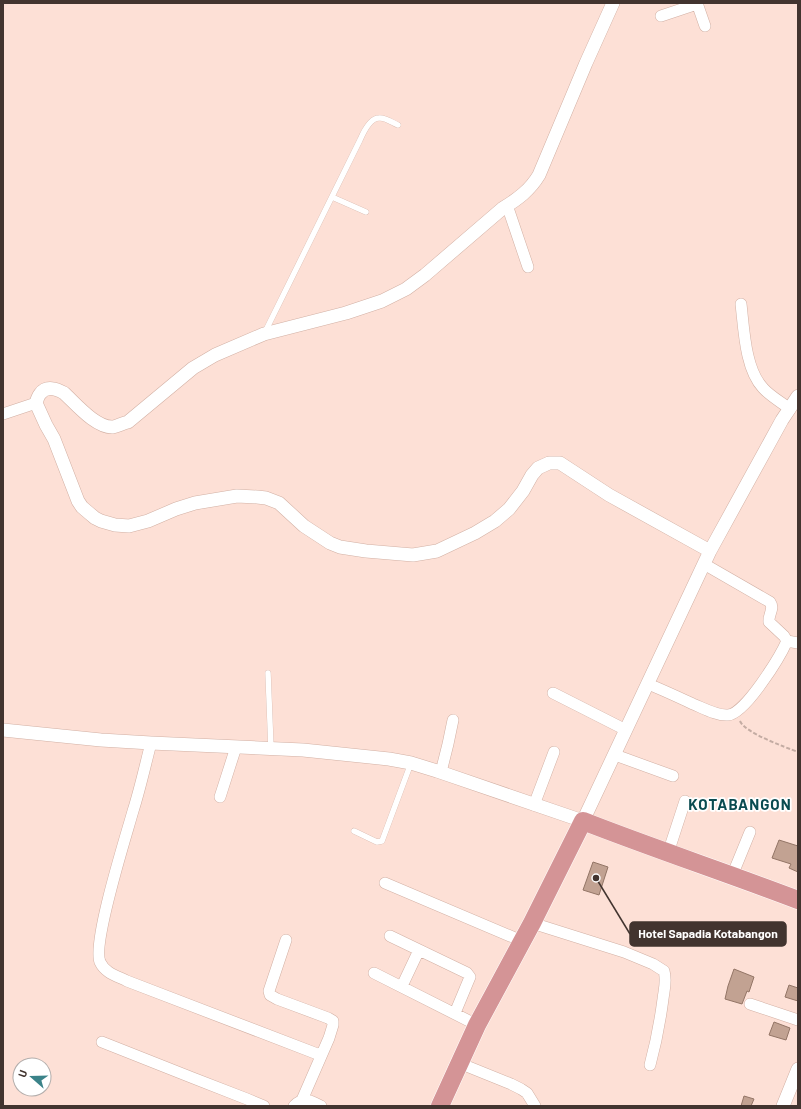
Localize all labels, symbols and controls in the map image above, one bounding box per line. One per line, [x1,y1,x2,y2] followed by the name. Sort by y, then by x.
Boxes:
[688,795,792,813] district label: KOTABANGON
[630,922,786,946] callout: Hotel Sapadia Kotabangon
[638,926,778,940] text: Hotel Sapadia Kotabangon
[12,1057,52,1097] north arrow
[15,1068,29,1079] text: U

